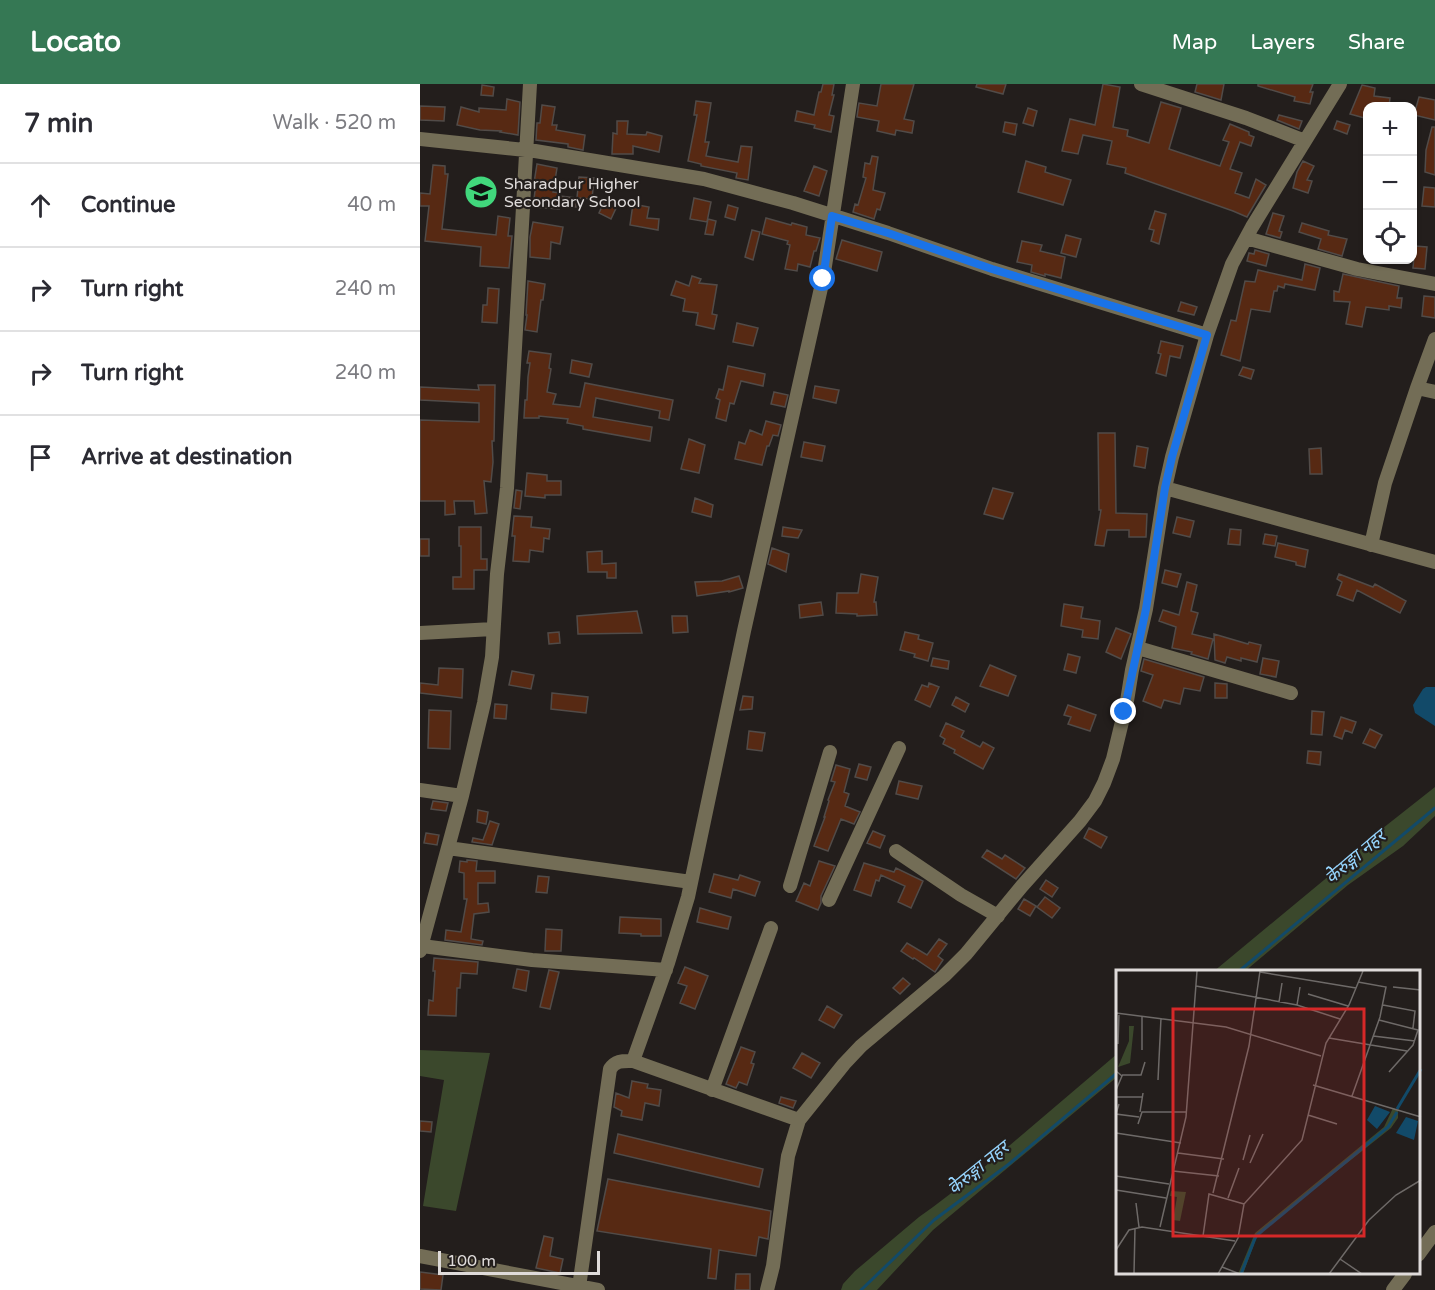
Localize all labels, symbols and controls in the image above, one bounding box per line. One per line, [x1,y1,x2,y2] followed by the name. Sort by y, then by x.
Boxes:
[30,25,121,59] text: Locato
[1172,30,1217,55] text: Map
[1250,30,1315,55] text: Layers
[1348,30,1405,55] text: Share
[1363,102,1417,264] map controls
[1363,102,1417,156] button: +
[24,108,93,139] text: 7 min
[273,111,396,135] text: Walk · 520 m
[1363,156,1417,210] button: −
[463,174,499,210] school or university icon: Sharadpur Higher Secondary School
[504,174,640,212] place label: Sharadpur Higher Secondary School
[24,189,57,222] icon: ahead
[81,192,176,218] text: Continue
[347,193,396,217] text: 40 m
[1363,210,1417,264] button: locate
[809,265,835,291] route start
[24,273,57,306] icon: right
[81,276,183,302] text: Turn right
[335,277,396,301] text: 240 m
[24,357,57,390] icon: right
[81,360,183,386] text: Turn right
[335,361,396,385] text: 240 m
[24,441,57,474] icon: arrive
[81,444,292,470] text: Arrive at destination
[1110,698,1136,724] route end
[1320,823,1393,889] water label: केेरुङ्गा नहर
[1116,970,1420,1275] inset map
[943,1134,1016,1199] water label: केेरुङ्गा नहर
[438,1248,600,1276] scale bar
[447,1251,496,1271] text: 100 m

